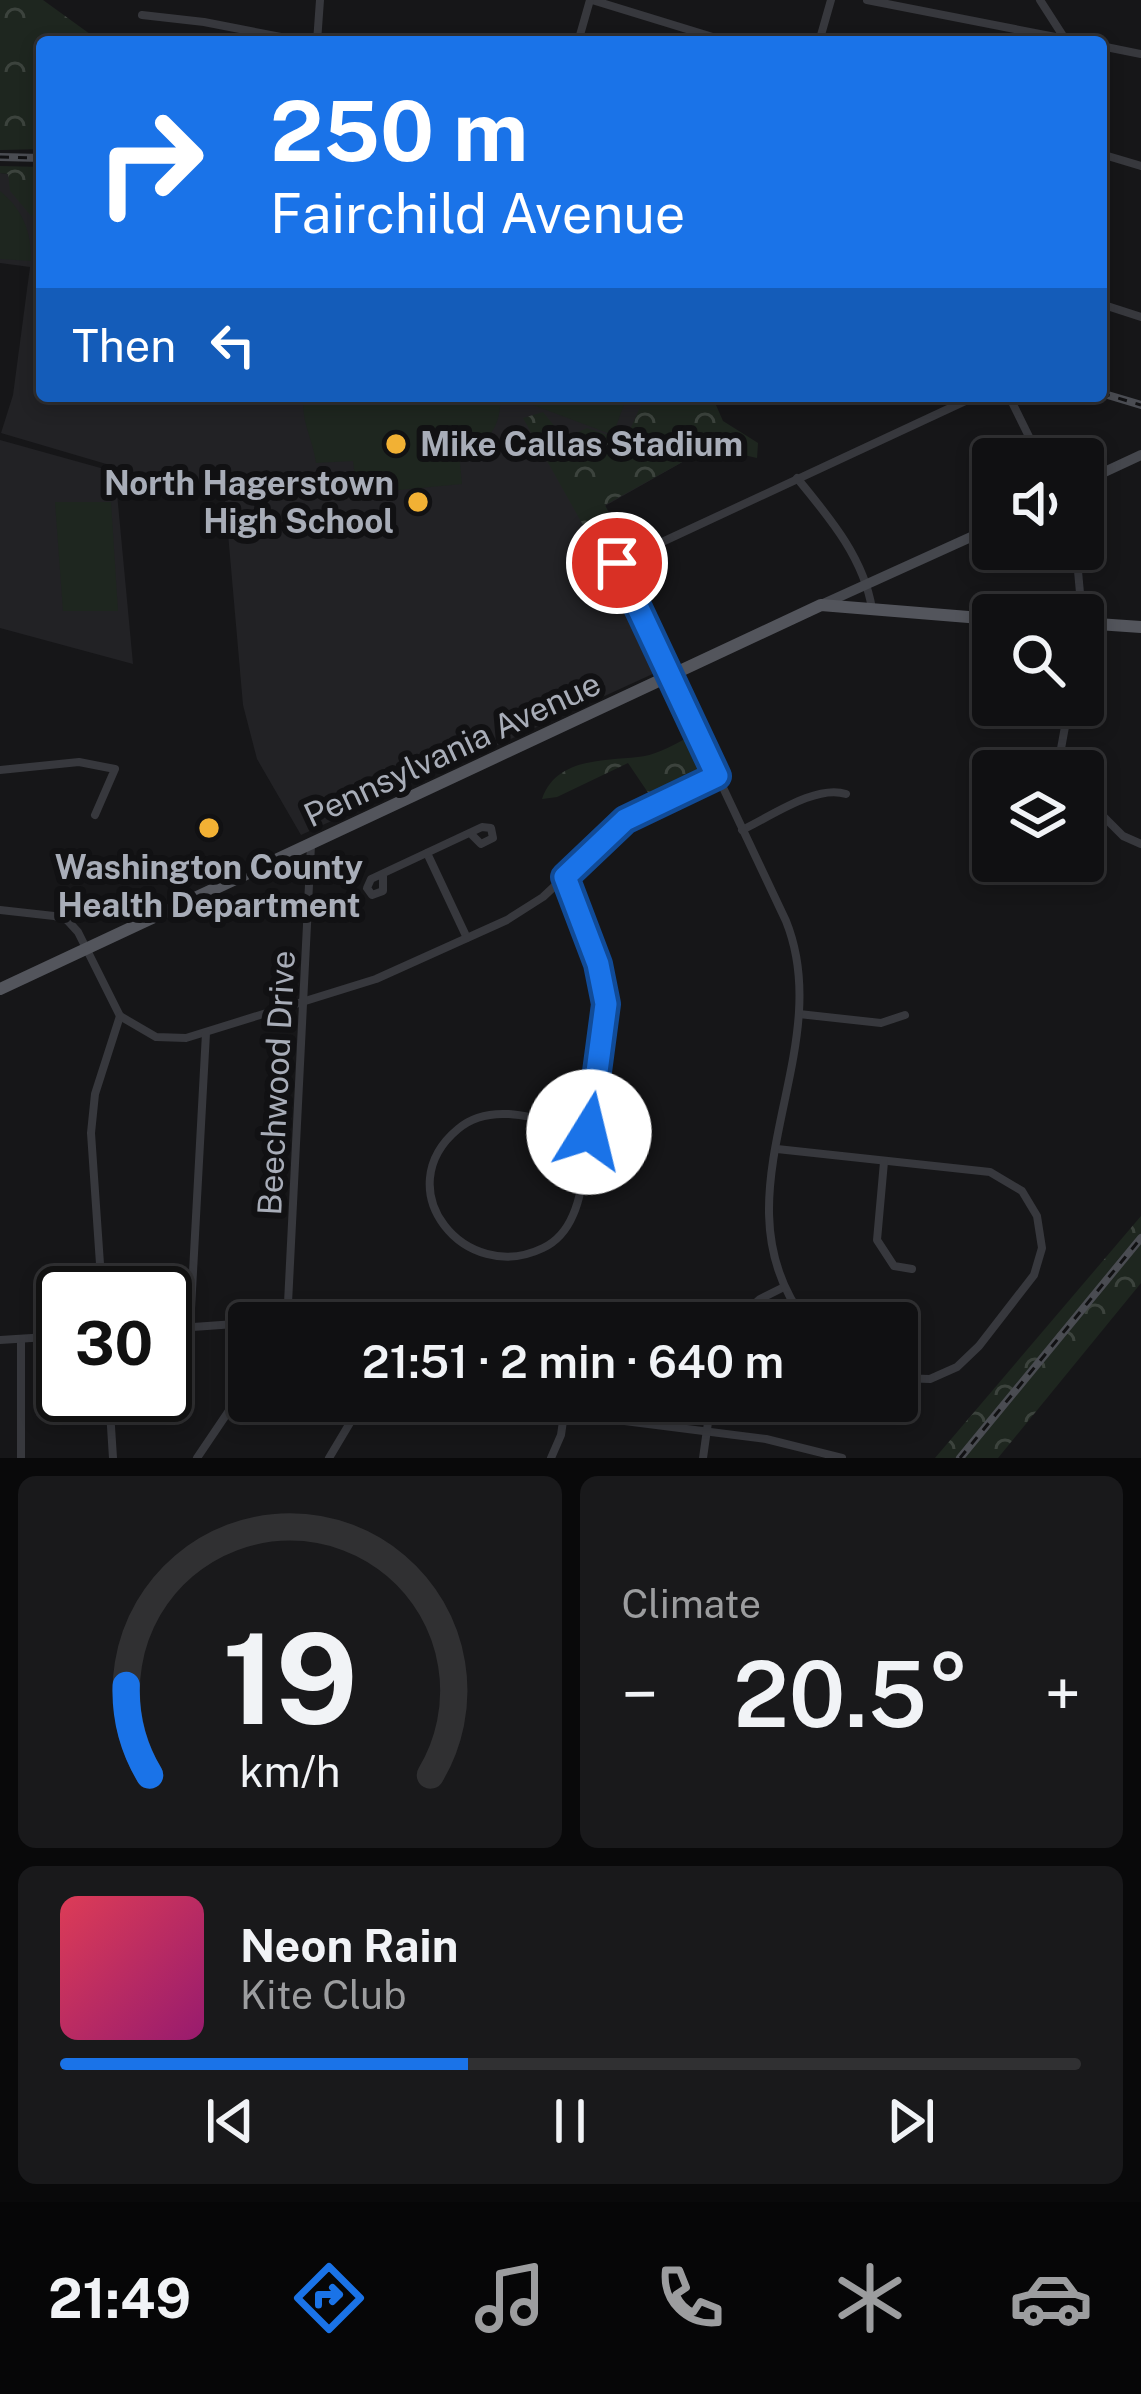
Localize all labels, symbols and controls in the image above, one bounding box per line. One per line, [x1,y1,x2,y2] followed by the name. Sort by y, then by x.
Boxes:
[270,81,528,180] text: 250 m
[72,84,228,240] icon: right
[270,182,685,245] text: Fairchild Avenue
[200,312,266,378] icon: left
[72,319,176,372] text: Then
[420,425,743,463] place label: Mike Callas Stadium
[383,431,409,457] marker: Mike Callas Stadium
[972,438,1104,882] map controls
[972,438,1104,570] button: sound
[104,464,394,540] place label: North Hagerstown High School
[405,489,431,515] marker: North Hagerstown High School
[566,512,668,614] pin
[584,530,650,596] icon: arrive
[972,594,1104,726] button: search
[298,664,606,834] street label: Pennsylvania Avenue
[972,750,1104,882] button: layers
[196,815,222,841] marker: Washington County Health Department
[55,848,364,924] place label: Washington County Health Department
[250,950,302,1216] street label: Beechwood Drive
[526,1069,652,1195] position arrow
[36,1266,192,1422] speed limit sign: 30
[362,1335,784,1388] text: 21:51 · 2 min · 640 m
[622,1581,761,1627] text: Climate
[222,1605,358,1752] text: 19
[733,1641,969,1747] text: 20.5°
[622,1655,658,1733] text: −
[1044,1655,1081,1733] text: +
[239,1746,340,1797] text: km/h
[240,1919,458,1972] text: Neon Rain
[240,1972,406,2018] text: Kite Club
[197,2088,263,2154] icon: previous
[537,2088,603,2154] icon: pause
[878,2088,944,2154] icon: next
[287,2256,371,2340] icon: directions
[468,2256,552,2340] icon: music
[648,2256,732,2340] icon: phone
[828,2256,912,2340] icon: climate
[1009,2256,1093,2340] icon: car
[48,2267,191,2330] text: 21:49

